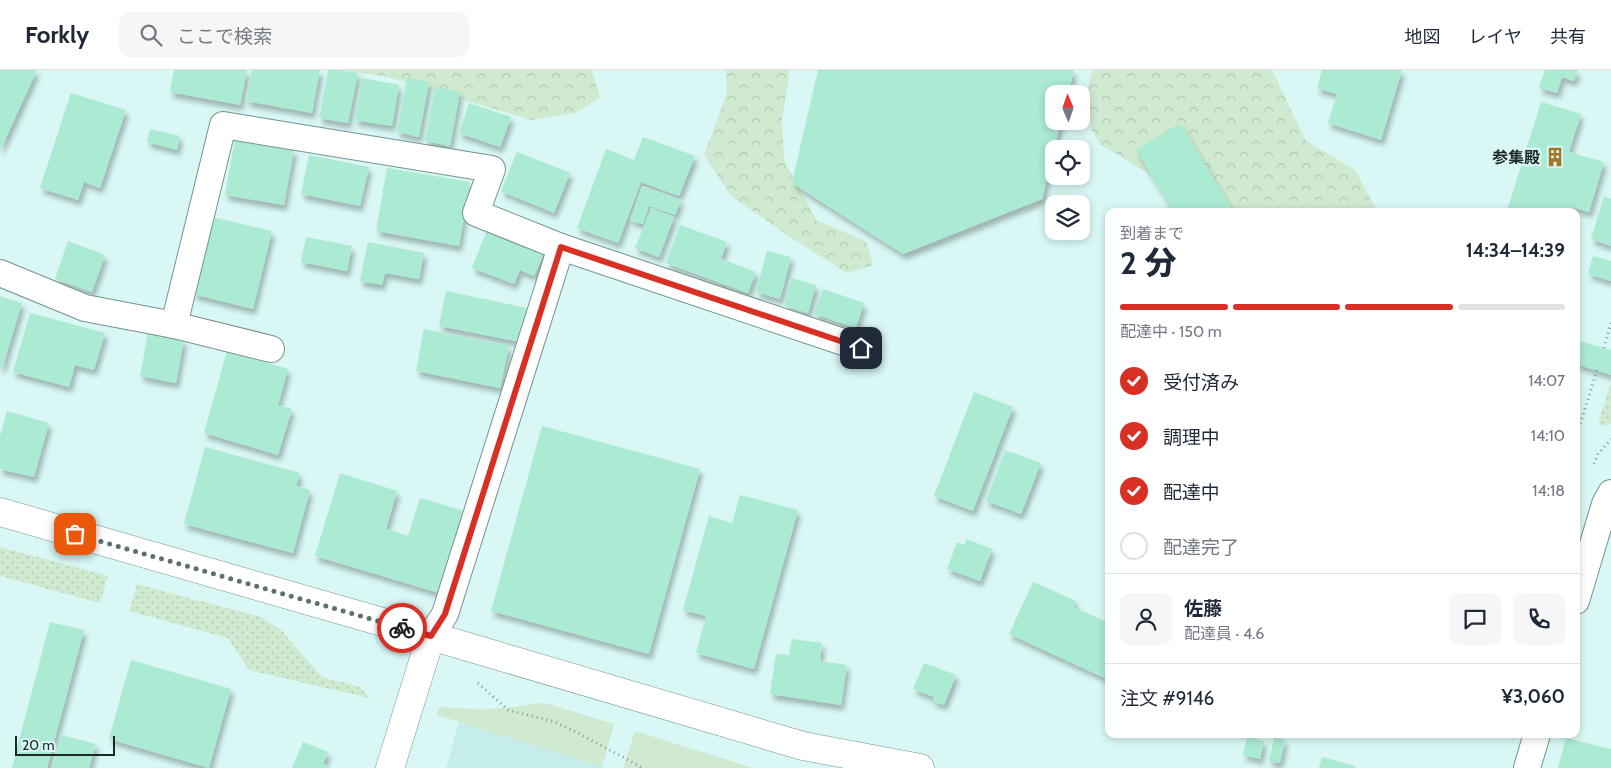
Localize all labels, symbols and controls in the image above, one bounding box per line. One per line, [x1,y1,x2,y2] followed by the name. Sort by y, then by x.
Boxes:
[119,12,469,57] search box
[25,20,89,49] text: Forkly
[137,21,165,49] icon: search
[177,25,272,48] text: ここで検索
[1405,26,1441,48] text: 地図
[1469,26,1522,48] text: レイヤ
[1550,26,1586,48] text: 共有
[1045,85,1090,130] north arrow
[1045,85,1090,240] map controls
[1045,140,1090,185] button: locate
[1544,146,1566,168] building icon: 参集殿
[1492,148,1540,167] place label: 参集殿
[1045,195,1090,240] button: layers
[1120,224,1184,243] text: 到着まで
[1466,239,1565,262] text: 14:34–14:39
[1120,243,1176,282] text: 2 分
[1120,322,1222,341] text: 配達中 · 150 m
[840,327,882,369] pin
[847,334,875,362] icon: home
[1120,367,1148,395] icon: check
[1163,371,1239,394] text: 受付済み
[1528,371,1565,390] text: 14:07
[1120,422,1148,450] icon: check
[1163,426,1220,449] text: 調理中
[1531,426,1565,445] text: 14:10
[1120,477,1148,505] icon: check
[1163,481,1220,504] text: 配達中
[1532,481,1565,500] text: 14:18
[54,513,96,555] pin
[61,520,89,548] icon: bag
[1163,536,1239,559] text: 配達完了
[1120,593,1172,645] button: person
[1449,593,1501,645] button: chat
[1513,593,1565,645] button: phone
[1184,597,1222,620] text: 佐藤
[377,603,427,653] courier
[388,614,416,642] icon: bike
[1184,624,1264,643] text: 配達員 · 4.6
[1502,685,1565,708] text: ¥3,060
[1120,687,1214,710] text: 注文 #9146
[15,733,115,756] scale bar
[22,736,55,754] text: 20 m

